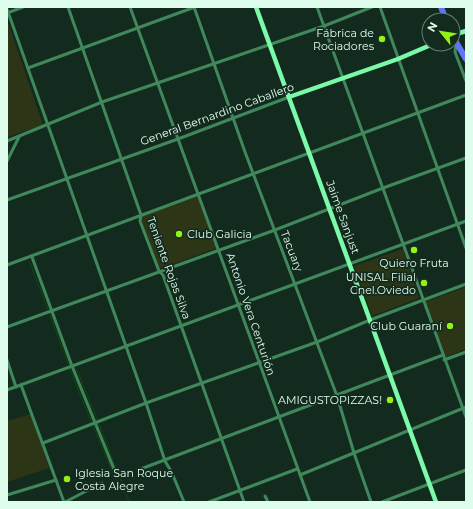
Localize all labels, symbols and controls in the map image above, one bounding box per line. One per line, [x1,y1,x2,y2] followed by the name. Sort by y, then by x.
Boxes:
[421,12,461,52] north arrow
[424,20,441,34] text: N
[313,26,375,53] place label: Fábrica de Rociadores
[377,34,387,44] marker: Fábrica de Rociadores
[138,80,296,148] street label: General Bernardino Caballero
[323,177,363,256] street label: Jaime Sanjust
[144,215,194,321] street label: Teniente Rojas Silva
[187,227,252,241] place label: Club Galicia
[278,228,306,274] street label: Tacuary
[174,229,184,239] marker: Club Galicia
[409,245,419,255] marker: Quiero Fruta
[223,251,279,377] street label: Antonio Vera Centurión
[379,256,449,270] place label: Quiero Fruta
[346,270,416,297] place label: UNISAL Filial Cnel.Oviedo
[419,278,429,288] marker: UNISAL Filial Cnel.Oviedo
[370,319,443,333] place label: Club Guaraní
[445,321,455,331] marker: Club Guaraní
[278,393,382,407] place label: AMIGUSTOPIZZAS!
[385,395,395,405] marker: AMIGUSTOPIZZAS!
[75,466,173,493] place label: Iglesia San Roque Costa Alegre
[62,474,72,484] marker: Iglesia San Roque Costa Alegre

